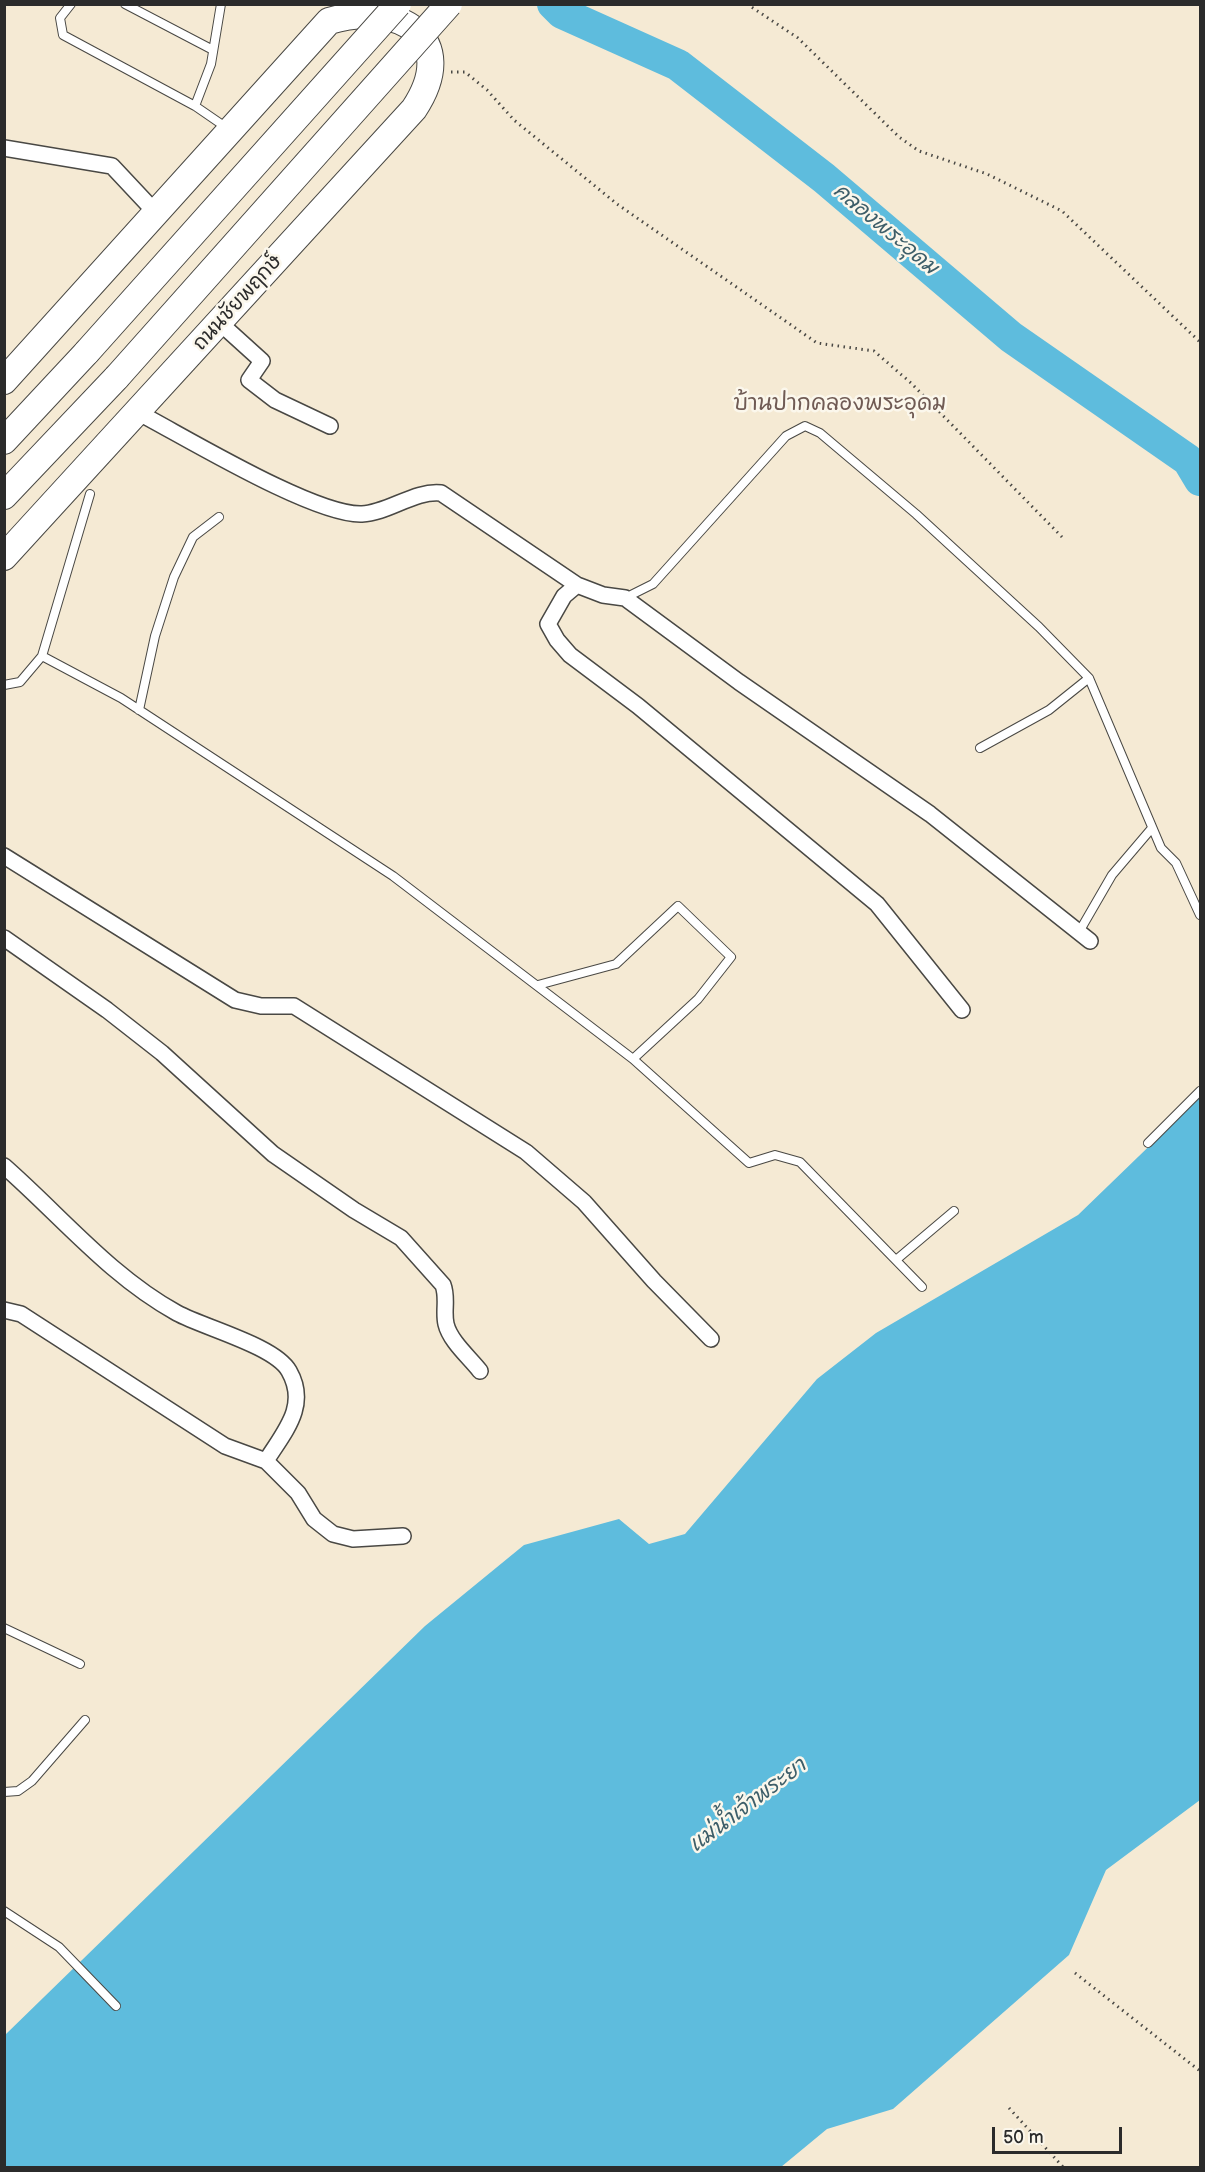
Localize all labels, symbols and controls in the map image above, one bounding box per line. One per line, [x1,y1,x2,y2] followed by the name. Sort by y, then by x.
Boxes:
[828,179,942,281] water label: คลองพระอุดม
[189,250,287,356] street label: ถนนชัยพฤกษ์
[734,391,946,417] district label: บ้านปากคลองพระอุดม
[685,1754,811,1858] water label: แม่น้ำเจ้าพระยา
[995,2115,1126,2153] scale bar
[1003,2127,1044,2148] text: 50 m

